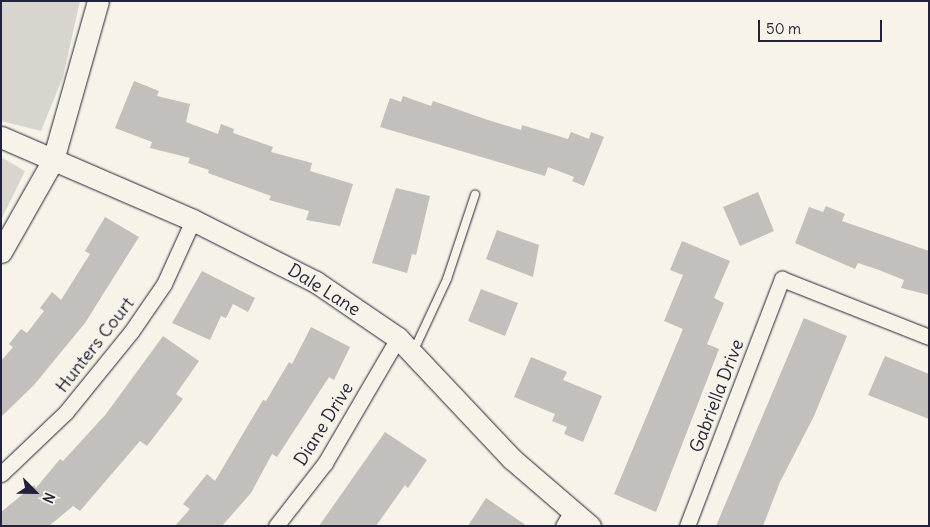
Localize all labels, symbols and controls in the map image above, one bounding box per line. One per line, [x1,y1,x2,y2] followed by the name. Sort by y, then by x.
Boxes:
[760,10,884,42] scale bar
[766,19,801,38] text: 50 m
[284,259,364,321] street label: Dale Lane
[51,293,139,397] street label: Hunters Court
[686,336,748,456] street label: Gabriella Drive
[290,378,358,470] street label: Diane Drive
[10,467,60,517] north arrow
[39,490,59,506] text: N

